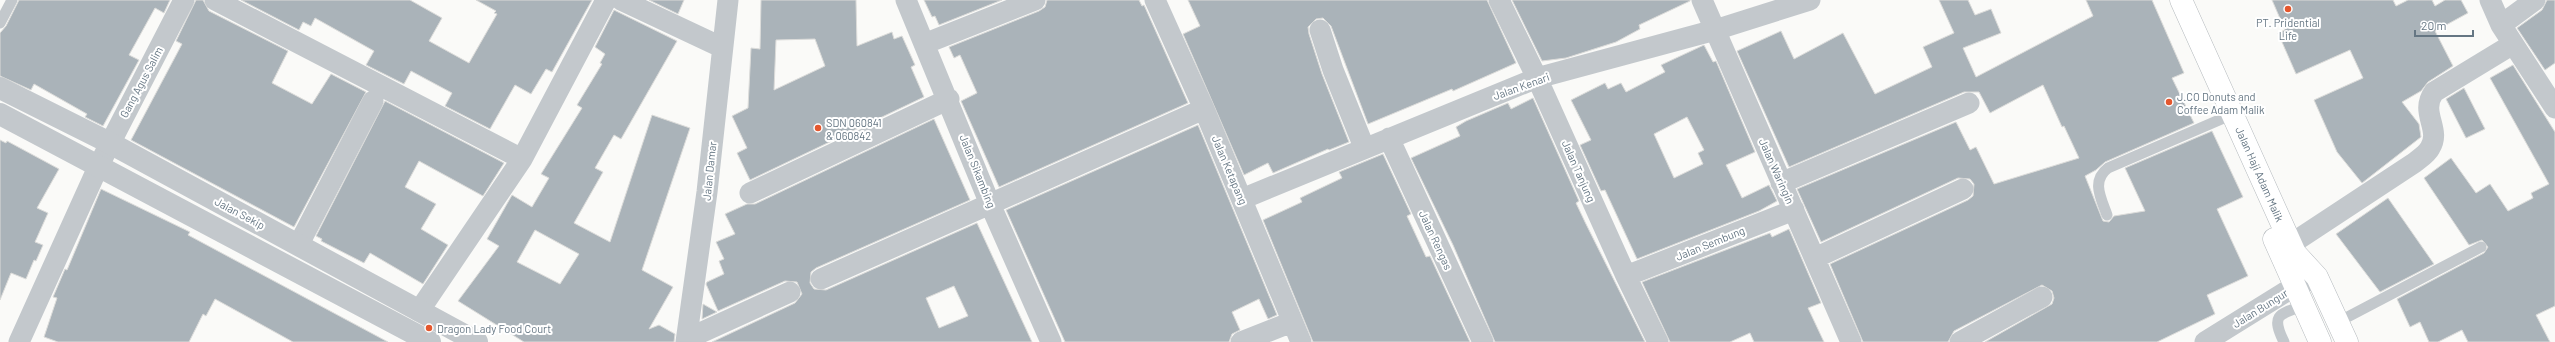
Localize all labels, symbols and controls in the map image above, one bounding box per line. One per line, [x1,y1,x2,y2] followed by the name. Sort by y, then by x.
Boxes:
[2283,4,2293,14] marker: PT. Pridential Life
[2415,12,2473,38] scale bar
[2256,16,2320,42] place label: PT. Pridential Life
[2421,18,2447,32] text: 20 m
[117,44,165,120] street label: Gang Agus Salim
[1491,70,1551,102] street label: Jalan Kenari
[2177,90,2265,116] place label: J.CO Donuts and Coffee Adam Malik
[2164,97,2174,107] marker: J.CO Donuts and Coffee Adam Malik
[826,116,882,142] place label: SDN 060841 & 060842
[813,123,823,133] marker: SDN 060841 & 060842
[2233,125,2287,224] street label: Jalan Haji Adam Malik
[957,132,999,210] street label: Jalan Sikambing
[1210,134,1250,207] street label: Jalan Ketapang
[1757,136,1797,206] street label: Jalan Waringin
[1560,138,1598,204] street label: Jalan Tanjung
[699,141,719,201] street label: Jalan Damar
[213,194,267,232] street label: Jalan Sekip
[1417,208,1455,272] street label: Jalan Rengas
[1674,223,1747,263] street label: Jalan Sembung
[2230,286,2290,330] street label: Jalan Bungur
[437,322,551,335] place label: Dragon Lady Food Court
[424,323,434,333] marker: Dragon Lady Food Court

